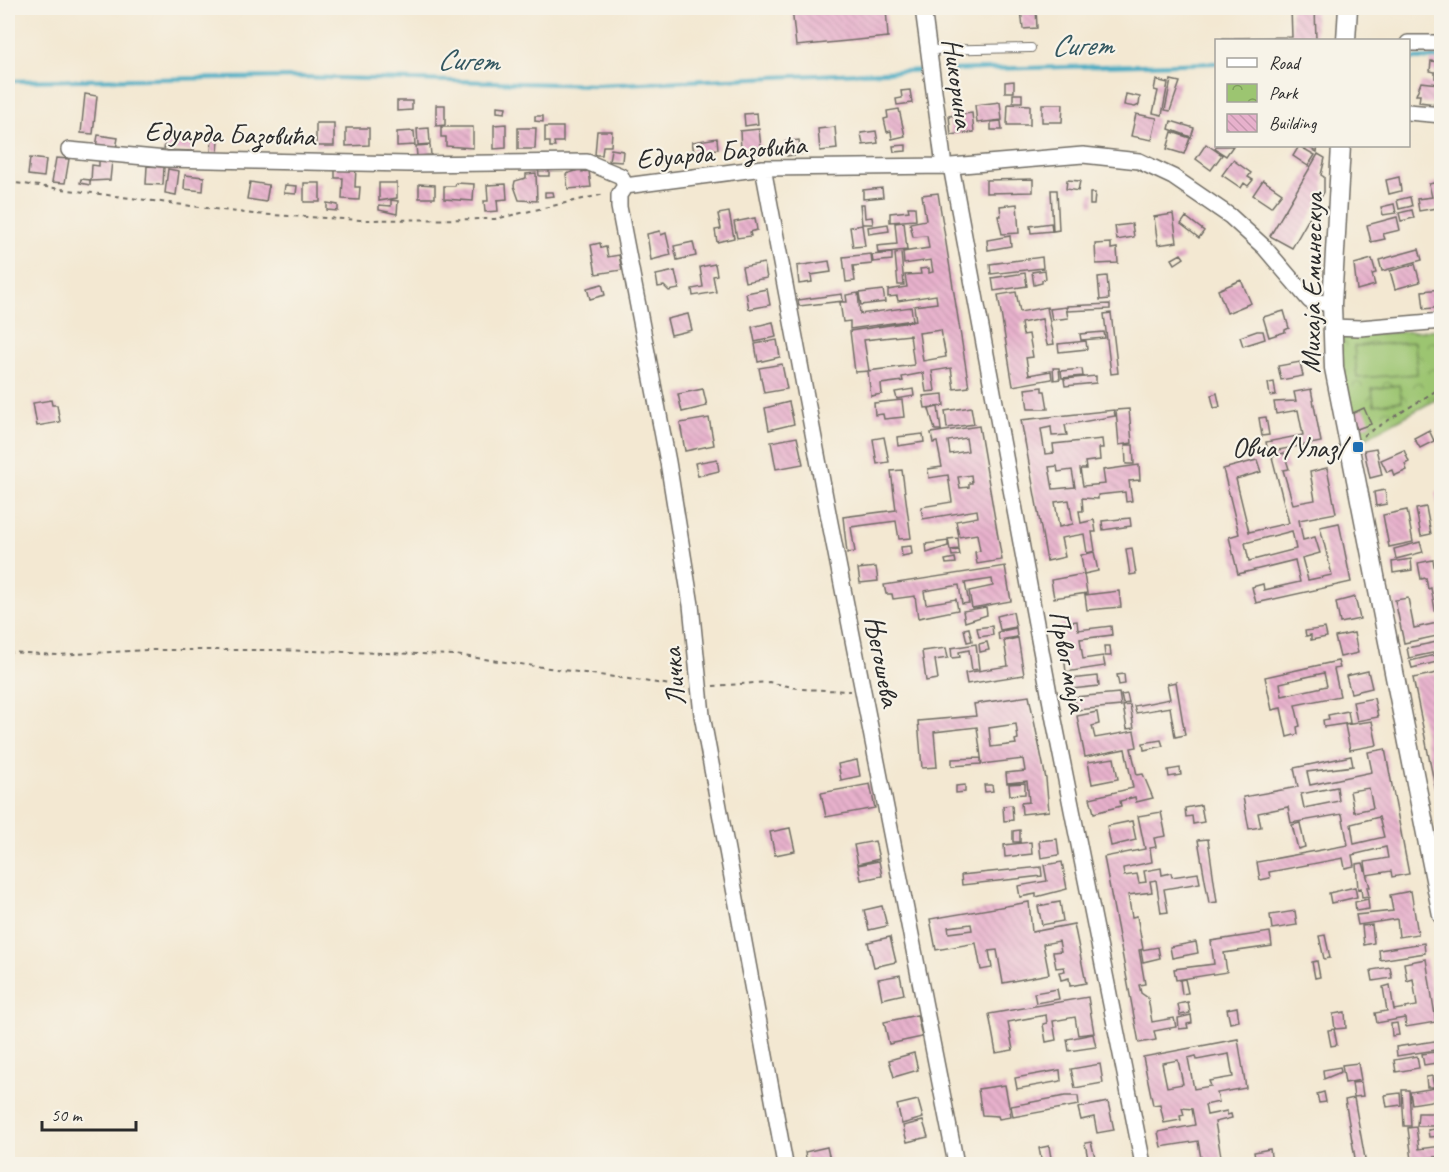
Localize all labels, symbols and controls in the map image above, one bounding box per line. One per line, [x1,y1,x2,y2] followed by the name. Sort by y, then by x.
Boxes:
[1051,25,1117,65] water label: Сигет
[935,36,982,132] street label: Никорина
[1215,39,1410,147] legend
[437,40,503,80] water label: Сигет
[1269,52,1302,74] text: Road
[1269,82,1299,104] text: Park
[1269,112,1318,134] text: Building
[144,113,317,155] street label: Едуарда Базовића
[635,126,809,177] street label: Едуарда Базовића
[1292,191,1331,373] street label: Михаја Еминескуа
[1232,430,1352,465] place label: Овча /Улаз/
[1351,440,1365,454] marker: Овча /Улаз/
[1041,607,1096,717] street label: Првог маја
[857,613,909,711] street label: Његошева
[653,645,693,707] street label: Личка
[42,1094,136,1132] scale bar
[51,1104,84,1126] text: 50 m

